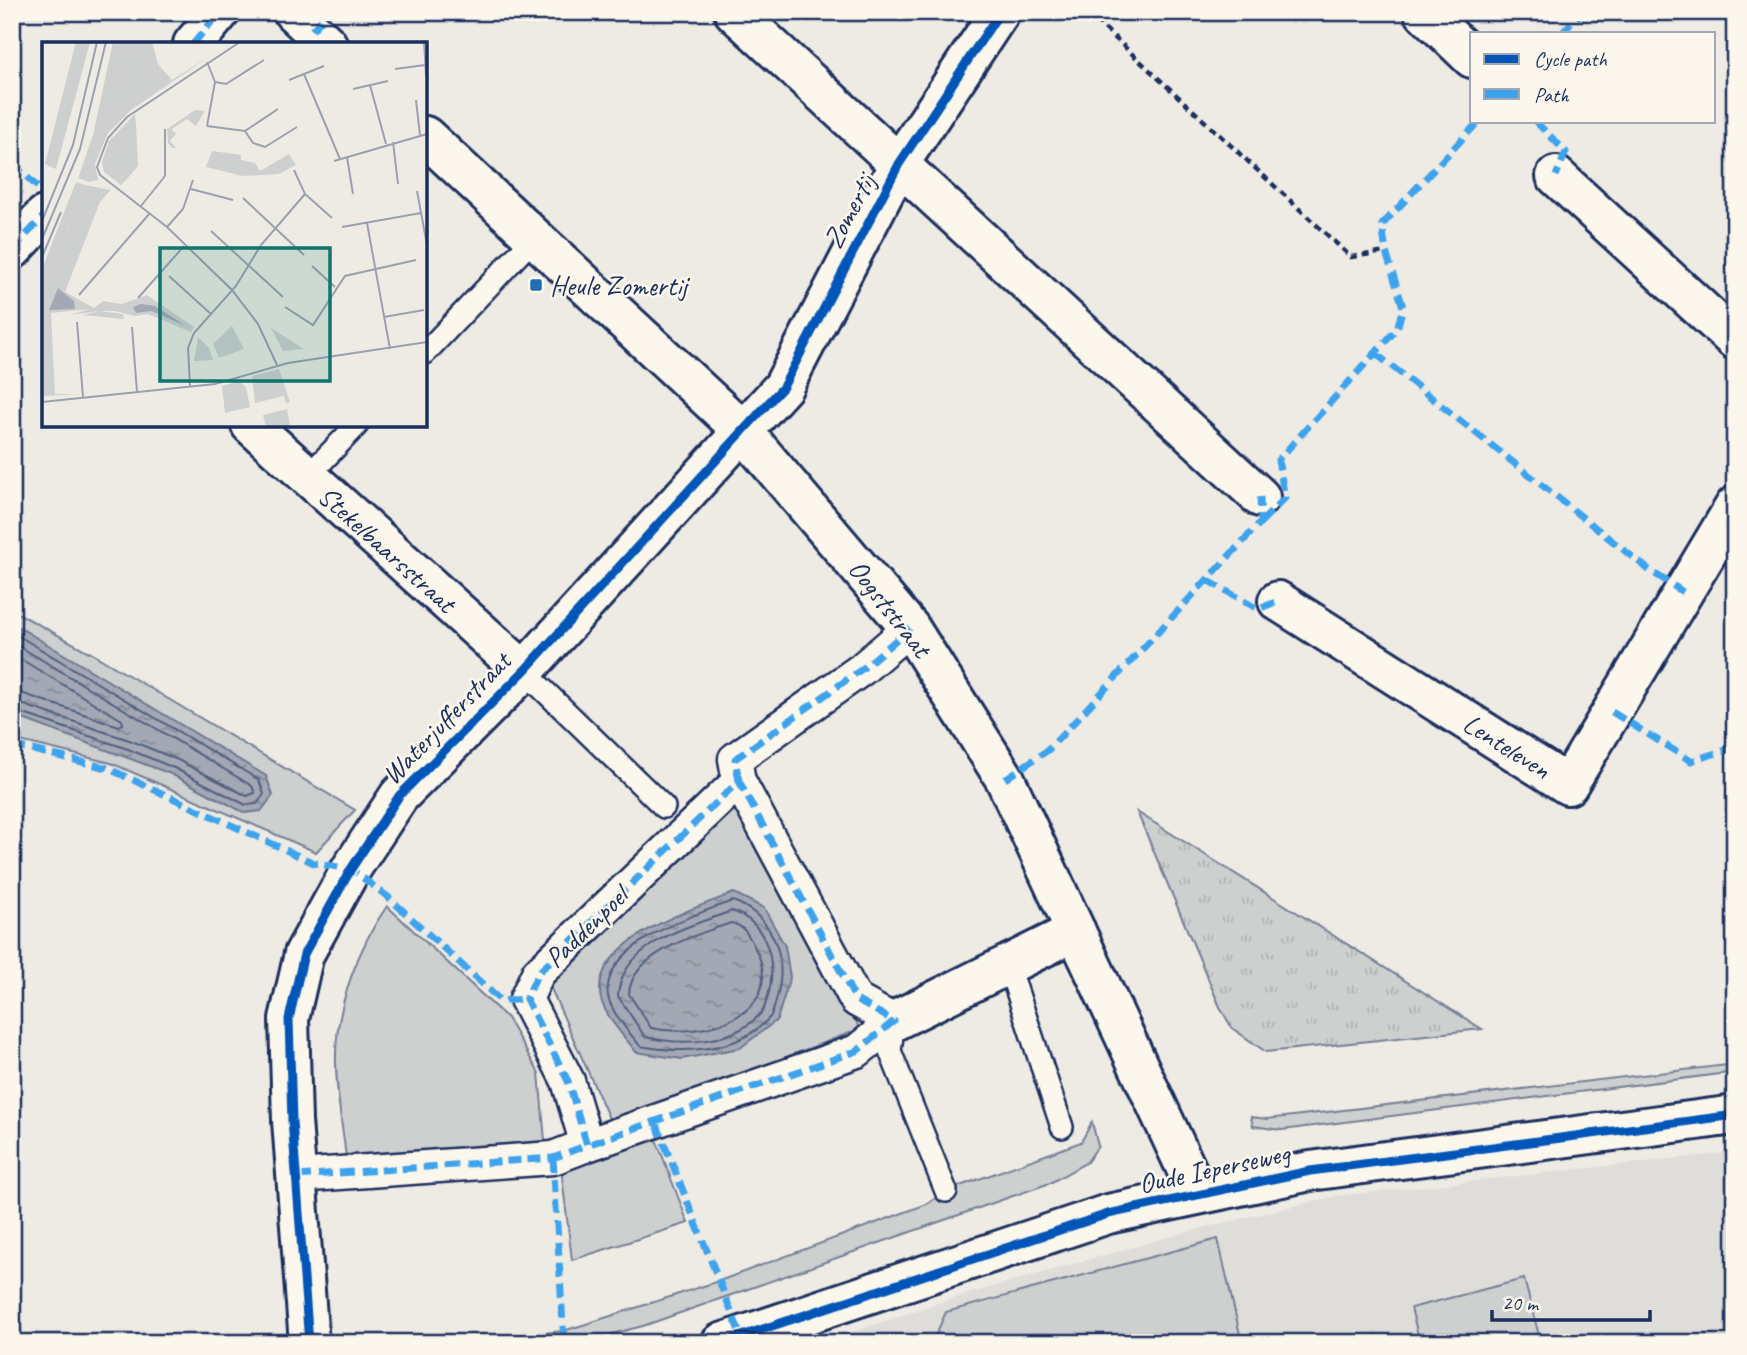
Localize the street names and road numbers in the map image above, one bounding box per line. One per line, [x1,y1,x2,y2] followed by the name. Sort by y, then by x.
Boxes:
[815,165,884,254] street label: Zomertij
[311,478,465,622] street label: Stekelbaarsstraat
[841,552,941,666] street label: Oogststraat
[374,642,520,792] street label: Waterjufferstraat
[1457,706,1558,787] street label: Lenteleven
[537,875,639,975] street label: Paddenpoel
[1135,1135,1295,1201] street label: Oude Ieperseweg

